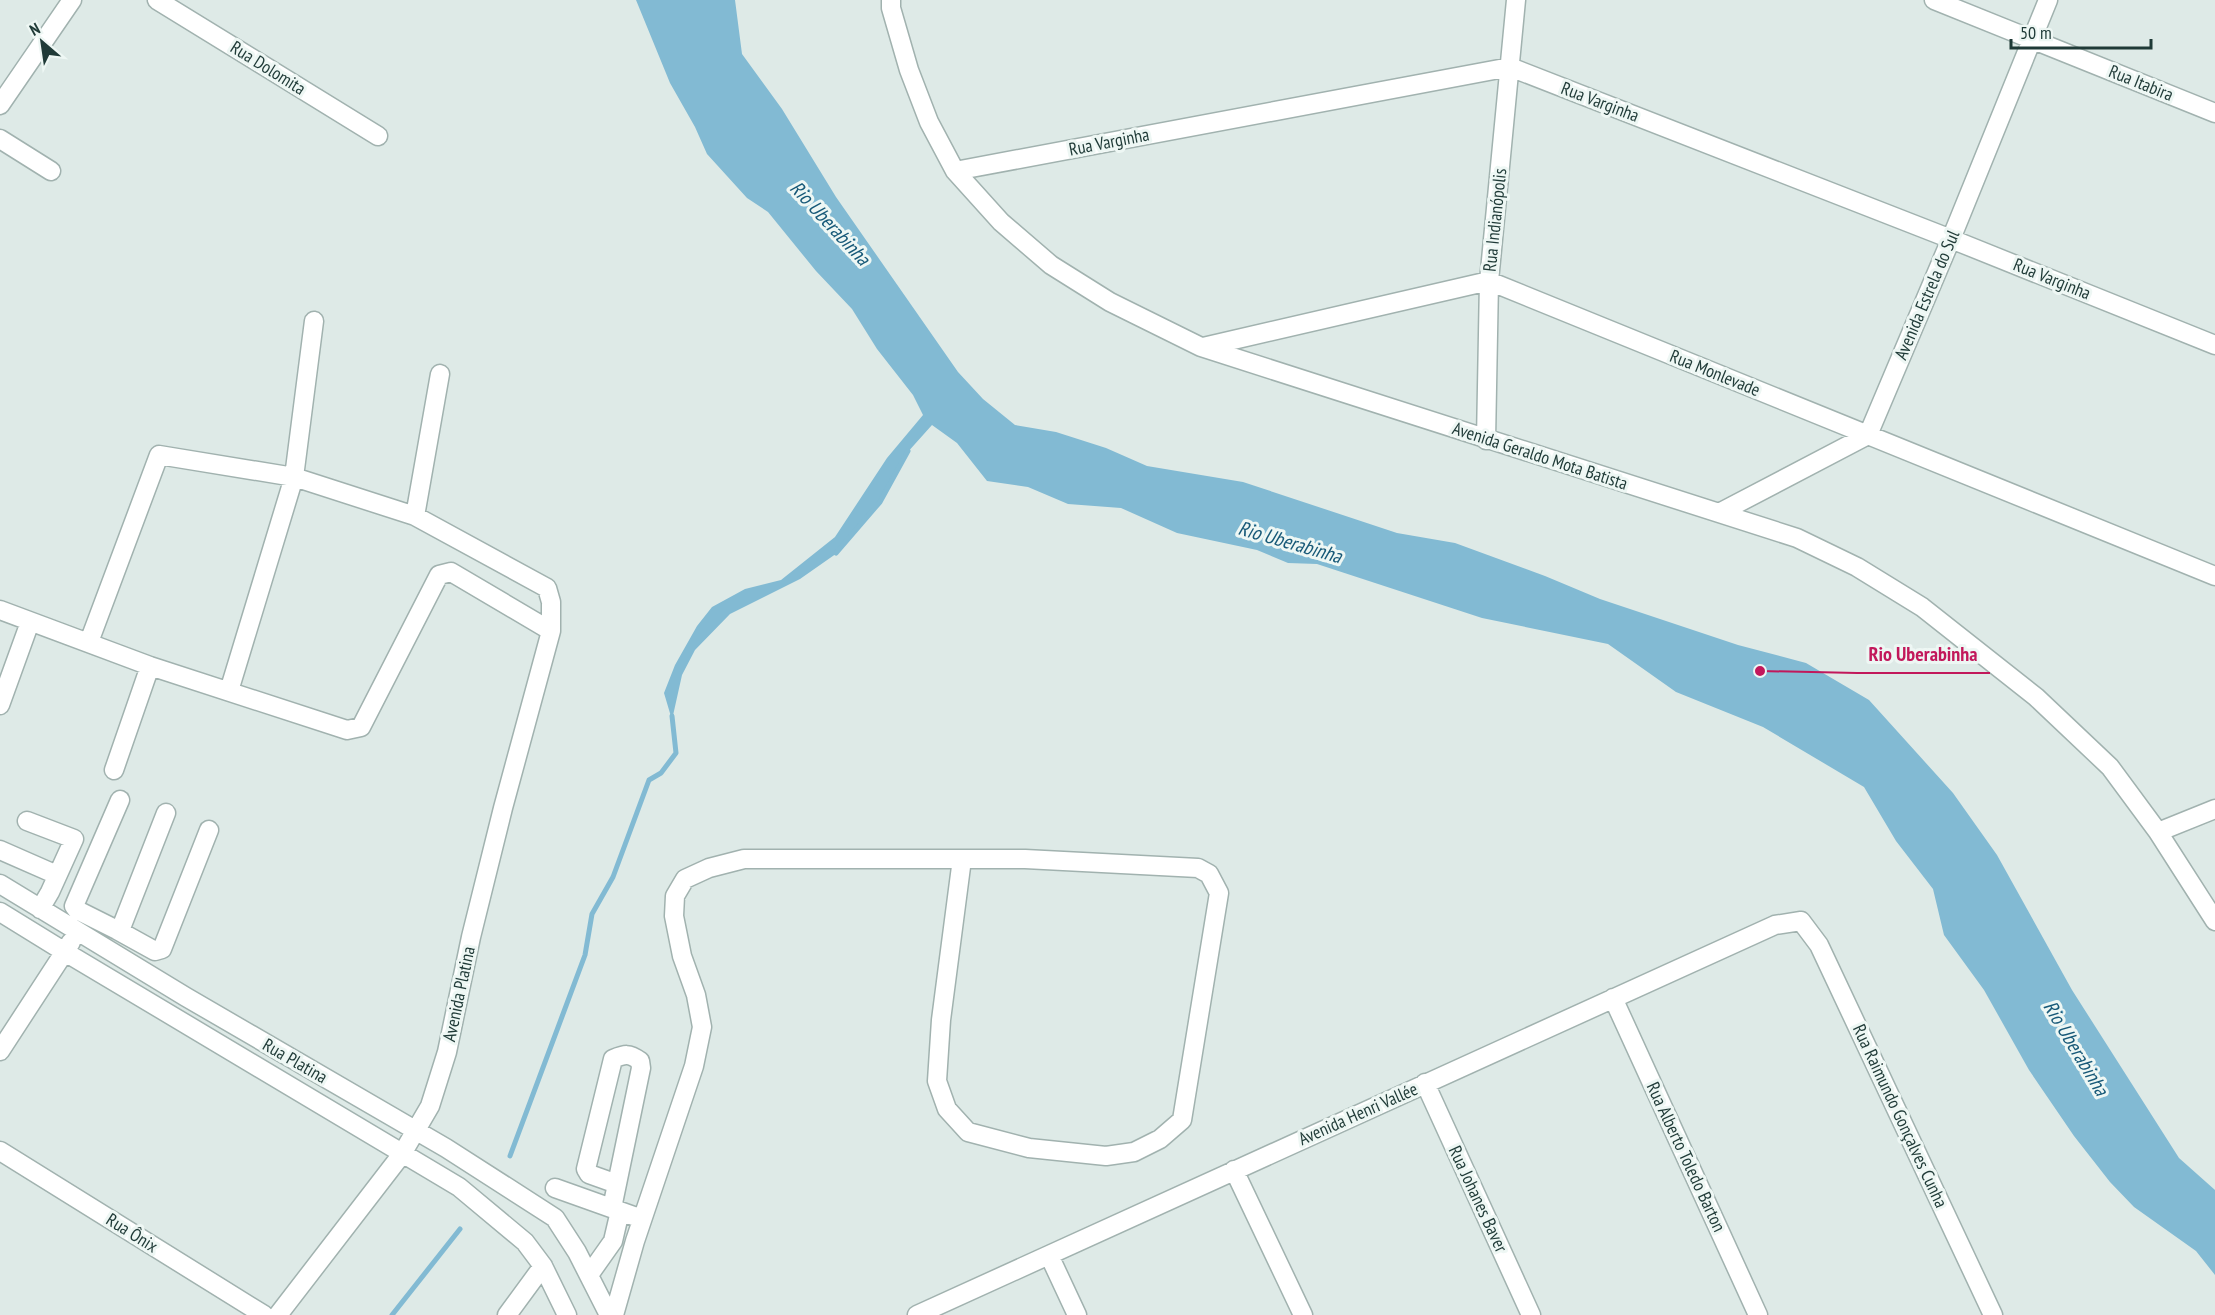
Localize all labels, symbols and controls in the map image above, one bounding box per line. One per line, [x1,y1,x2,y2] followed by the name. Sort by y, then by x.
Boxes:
[12,12,72,72] north arrow
[2011,12,2150,50] scale bar
[26,18,43,40] text: N
[2020,21,2052,44] text: 50 m
[226,35,310,100] street label: Rua Dolomita
[2106,59,2177,106] street label: Rua Itabira
[1558,76,1642,127] street label: Rua Varginha
[1067,122,1151,161] street label: Rua Varginha
[1478,167,1511,273] street label: Rua Indianópolis
[784,175,876,271] water label: Rio Uberabinha
[1889,226,1964,363] street label: Avenida Estrela do Sul
[2010,253,2094,304] street label: Rua Varginha
[1667,344,1764,401] street label: Rua Monlevade
[1450,416,1631,495] street label: Avenida Geraldo Mota Batista
[1235,515,1346,569] water label: Rio Uberabinha
[1857,635,1990,673] callout: Rio Uberabinha
[1869,641,1977,667] text: Rio Uberabinha
[437,944,480,1043] street label: Avenida Platina
[2037,996,2115,1101] water label: Rio Uberabinha
[1848,1021,1953,1211] street label: Rua Raimundo Gonçalves Cunha
[259,1033,332,1088] street label: Rua Platina
[1295,1077,1421,1150] street label: Avenida Henri Vallée
[1642,1078,1731,1235] street label: Rua Alberto Toledo Barton
[1444,1142,1513,1256] street label: Rua Johanes Baver
[102,1208,163,1258] street label: Rua Ônix

